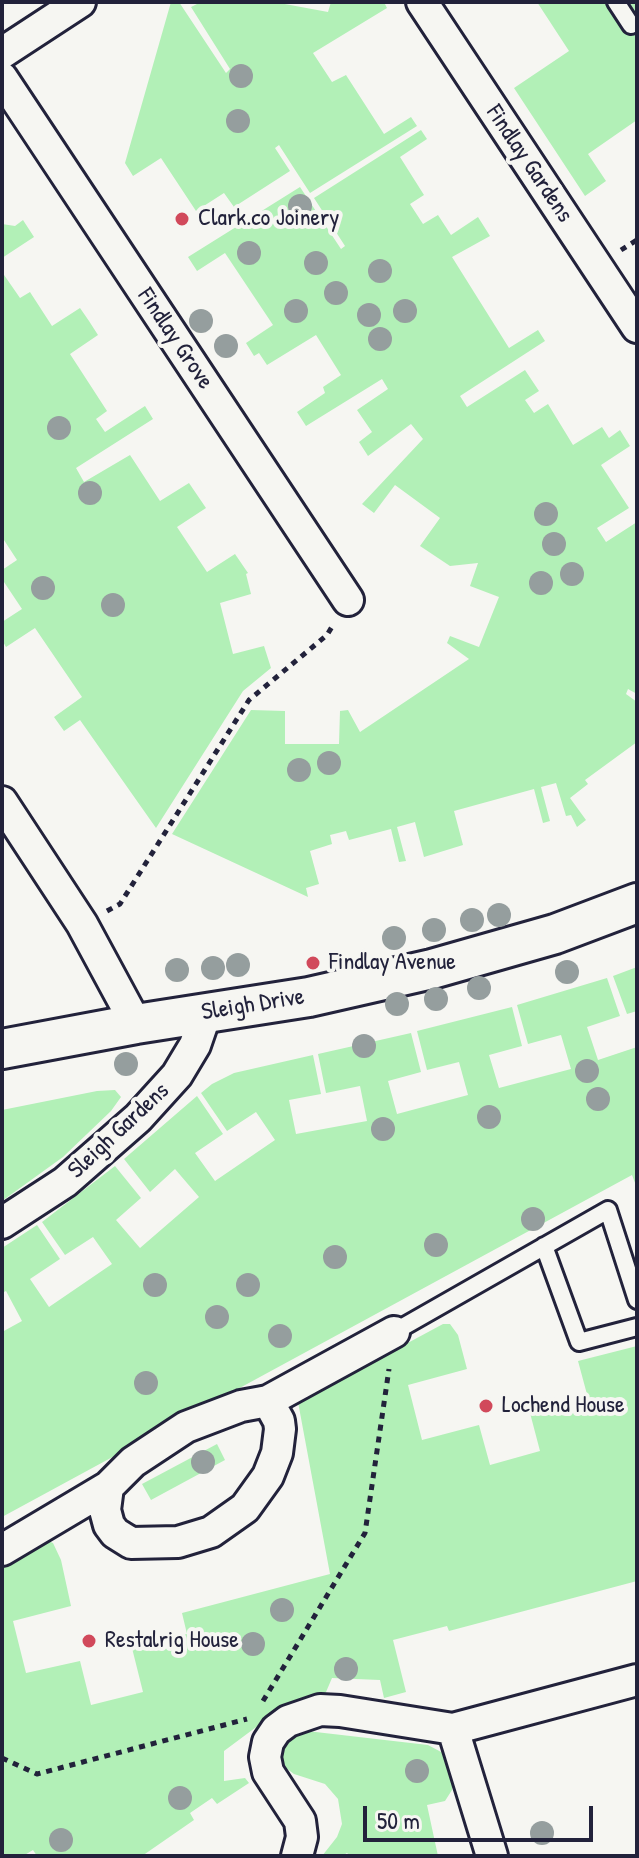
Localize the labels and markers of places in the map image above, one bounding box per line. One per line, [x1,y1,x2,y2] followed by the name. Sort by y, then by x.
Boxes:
[198,205,340,233] place label: Clark.co Joinery
[173,210,191,228] marker: Clark.co Joinery
[329,949,456,977] place label: Findlay Avenue
[304,954,322,972] marker: Findlay Avenue
[502,1392,625,1420] place label: Lochend House
[477,1397,495,1415] marker: Lochend House
[105,1627,239,1655] place label: Restalrig House
[80,1632,98,1650] marker: Restalrig House

